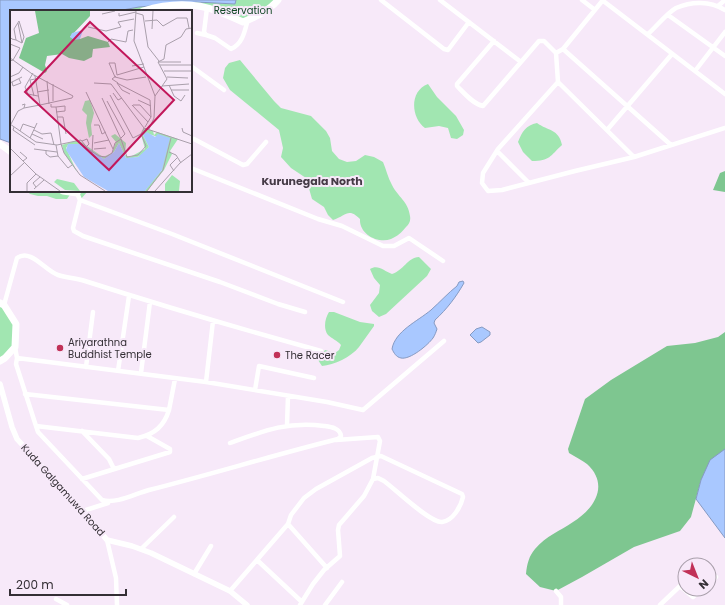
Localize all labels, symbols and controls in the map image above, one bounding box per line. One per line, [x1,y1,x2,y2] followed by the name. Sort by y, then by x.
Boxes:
[214,3,272,18] park label: Reservation
[10,10,192,192] inset map
[261,173,363,189] district label: Kurunegala North
[68,335,152,362] place label: Ariyarathna Buddhist Temple
[55,343,65,353] marker: Ariyarathna Buddhist Temple
[285,348,335,363] place label: The Racer
[272,350,282,360] marker: The Racer
[17,441,109,539] street label: Kuda Galgamuwa Road
[677,557,717,597] north arrow
[10,571,126,597] scale bar
[16,576,54,593] text: 200 m
[695,576,712,593] text: N

